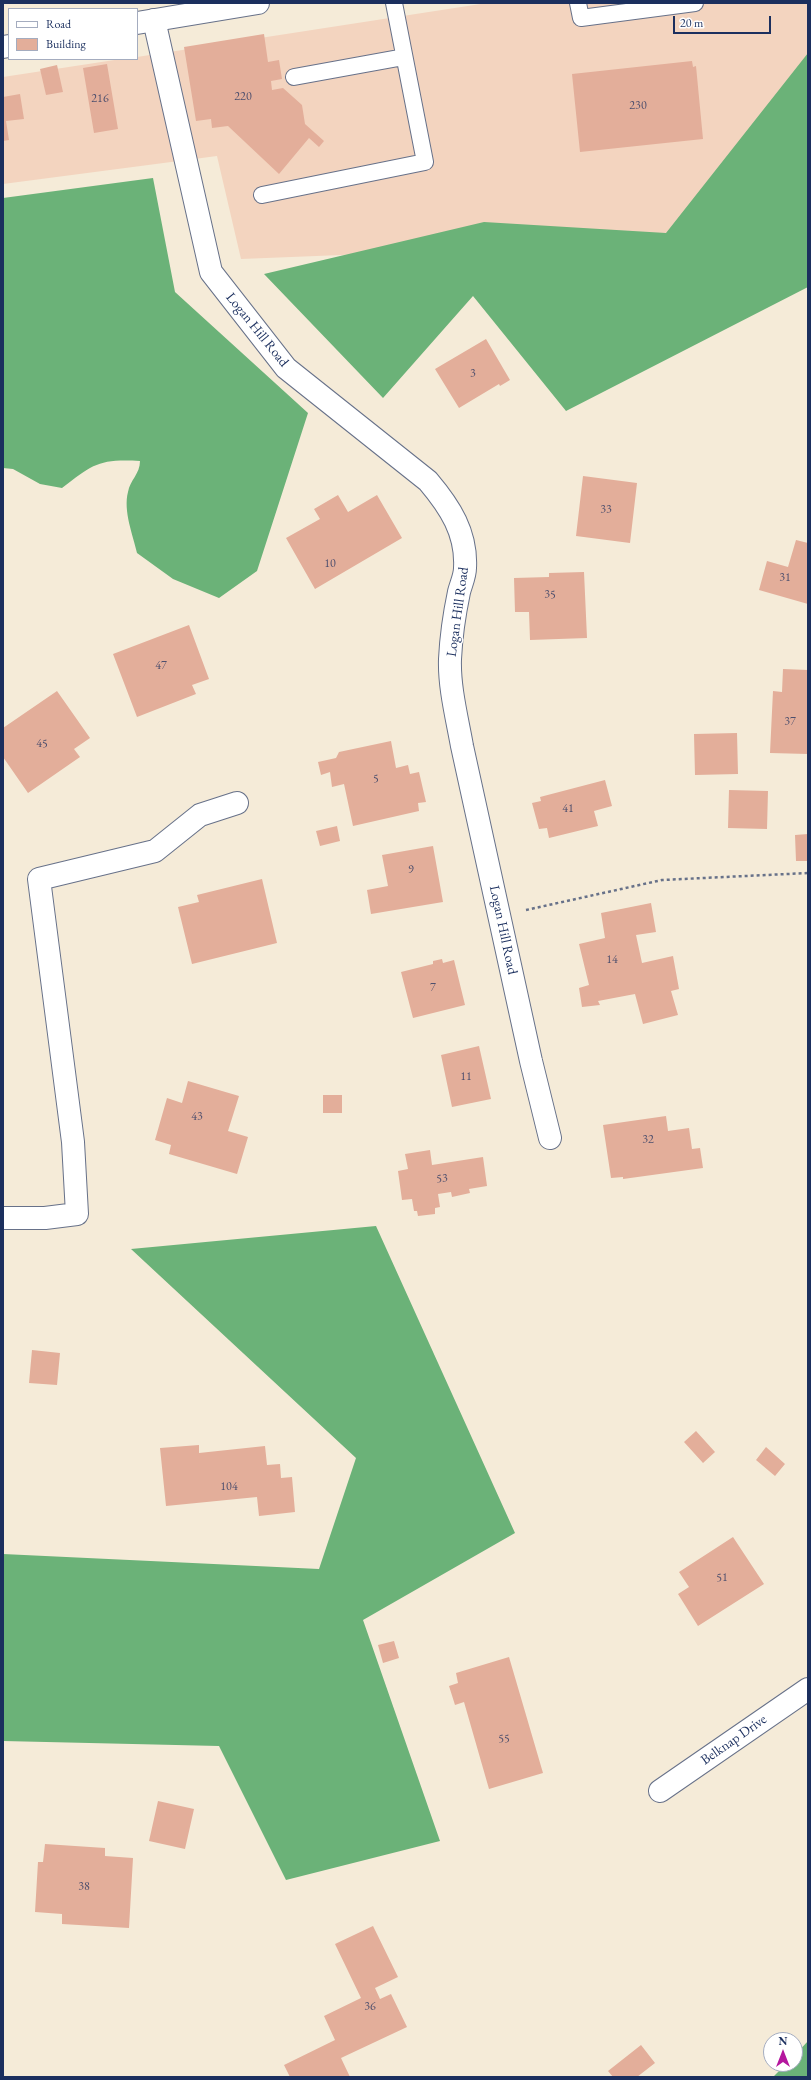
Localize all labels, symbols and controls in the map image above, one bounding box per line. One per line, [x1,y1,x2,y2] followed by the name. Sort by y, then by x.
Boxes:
[8,8,138,60] legend
[675,8,773,34] scale bar
[680,15,703,31] text: 20 m
[46,16,71,32] text: Road
[46,36,86,52] text: Building
[234,90,252,104] house number: 220
[91,92,109,106] house number: 216
[629,99,647,113] house number: 230
[222,290,292,370] street label: Logan Hill Road
[470,367,476,381] house number: 3
[600,503,612,517] house number: 33
[324,557,336,571] house number: 10
[443,566,473,658] street label: Logan Hill Road
[779,571,791,585] house number: 31
[544,588,556,602] house number: 35
[155,659,167,673] house number: 47
[784,715,796,729] house number: 37
[36,737,48,751] house number: 45
[373,772,379,786] house number: 5
[562,802,574,816] house number: 41
[408,863,414,877] house number: 9
[485,884,521,976] street label: Logan Hill Road
[606,953,618,967] house number: 14
[430,981,436,995] house number: 7
[460,1070,472,1084] house number: 11
[191,1110,203,1124] house number: 43
[642,1133,654,1147] house number: 32
[436,1172,448,1186] house number: 53
[220,1480,238,1494] house number: 104
[716,1571,728,1585] house number: 51
[698,1711,770,1769] street label: Belknap Drive
[498,1732,510,1746] house number: 55
[78,1880,90,1894] house number: 38
[364,2000,376,2014] house number: 36
[763,2032,803,2072] north arrow
[779,2034,787,2048] text: N

